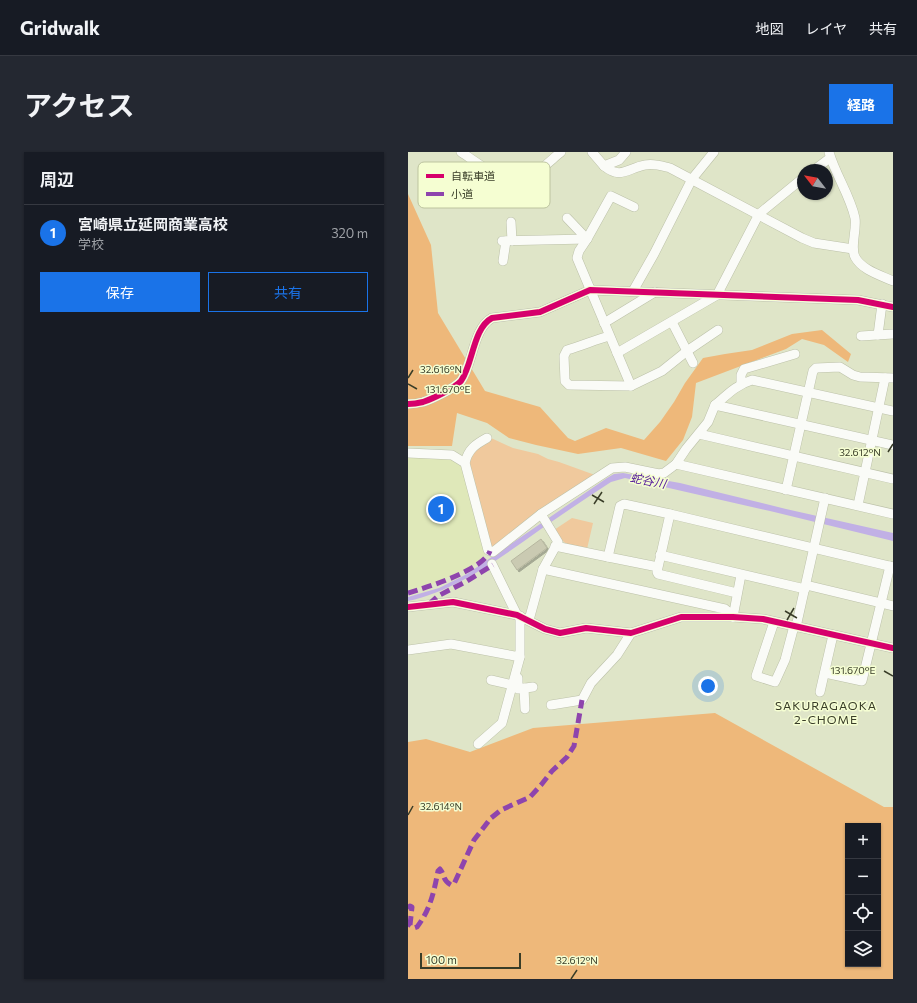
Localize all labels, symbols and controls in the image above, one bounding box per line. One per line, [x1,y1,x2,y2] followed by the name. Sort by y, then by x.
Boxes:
[20,16,100,39] text: Gridwalk
[755,20,783,37] text: 地図
[805,20,847,37] text: レイヤ
[869,20,897,37] text: 共有
[829,84,893,124] button: 経路
[24,88,135,122] text: アクセス
[418,162,550,208] legend
[797,164,833,200] north arrow
[40,169,74,190] text: 周辺
[451,169,495,182] text: 自転車道
[451,187,473,200] text: 小道
[78,215,228,233] text: 宮崎県立延岡商業高校
[50,225,56,241] text: 1
[331,225,368,241] text: 320 m
[78,236,104,252] text: 学校
[40,272,200,312] button: 保存
[208,272,368,312] button: 共有
[420,363,462,375] text: 32.616°N
[426,383,470,395] text: 131.670°E
[839,446,881,458] text: 32.612°N
[629,470,669,491] water label: 蛇谷川
[428,494,454,524] pin: 1
[831,664,875,676] text: 131.670°E
[698,676,718,696] your location
[775,698,877,726] district label: SAKURAGAOKA 2-CHOME
[420,800,462,812] text: 32.614°N
[845,823,881,967] map controls
[845,823,881,859] button: +
[845,859,881,895] button: −
[845,895,881,931] button: locate
[845,931,881,967] button: layers
[420,951,521,970] scale bar
[426,953,457,966] text: 100 m
[556,954,598,966] text: 32.612°N

